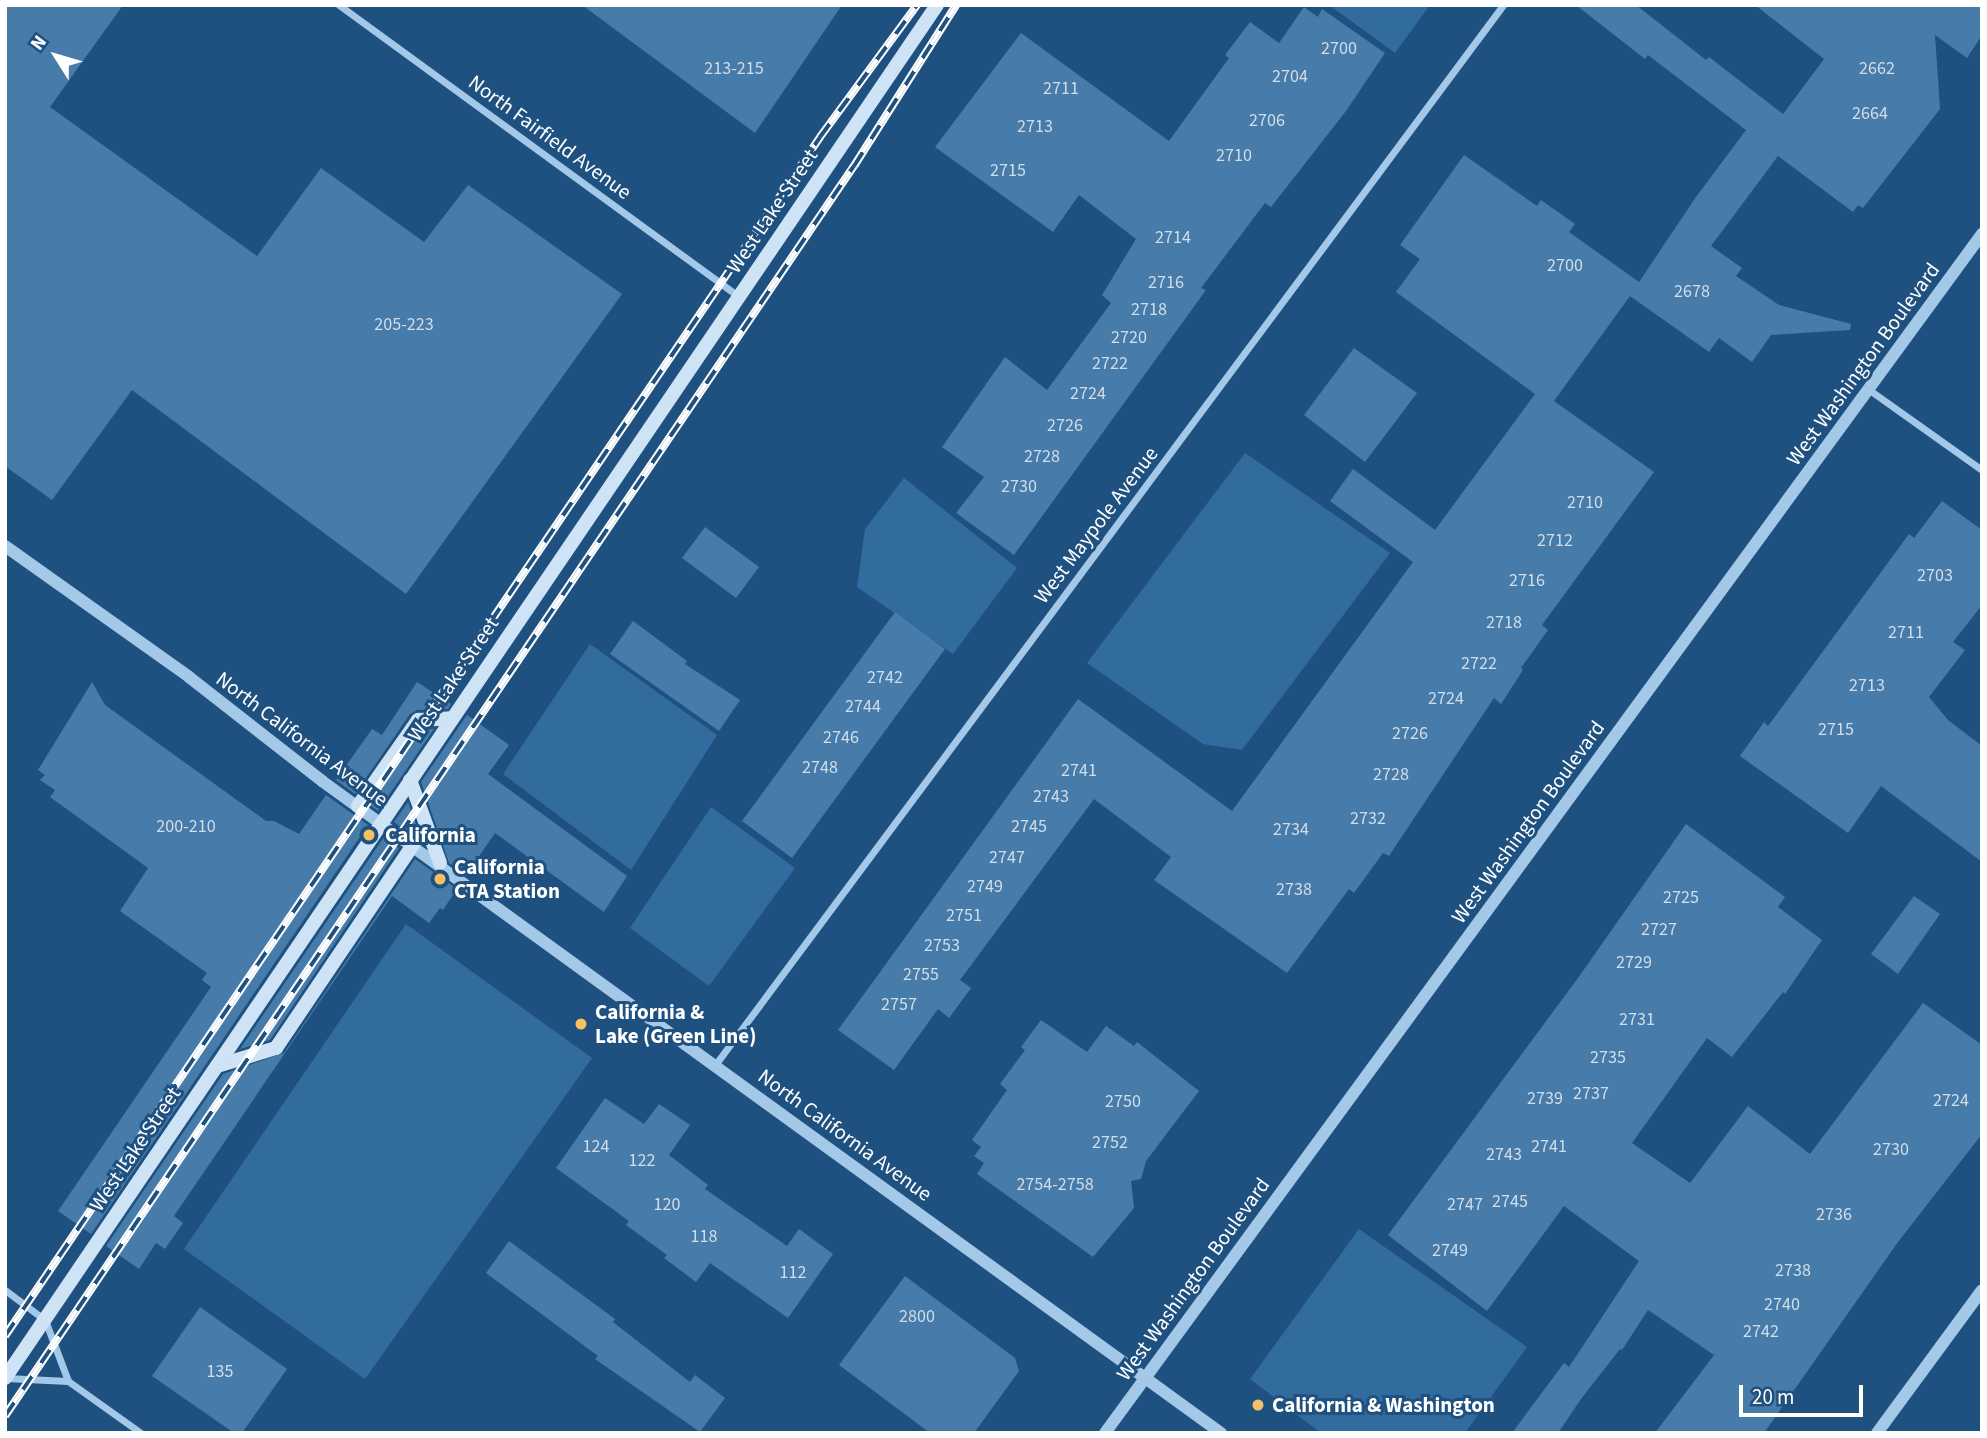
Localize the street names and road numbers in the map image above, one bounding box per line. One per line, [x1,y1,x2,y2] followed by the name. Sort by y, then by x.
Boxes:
[464,69,636,205] street label: North Fairfield Avenue
[721,144,823,278] street label: West Lake Street
[1781,258,1945,470] street label: West Washington Boulevard
[1029,442,1163,608] street label: West Maypole Avenue
[402,612,504,746] street label: West Lake Street
[211,666,393,812] street label: North California Avenue
[1446,716,1610,928] street label: West Washington Boulevard
[753,1063,937,1207] street label: North California Avenue
[84,1082,186,1216] street label: West Lake Street
[1111,1173,1275,1385] street label: West Washington Boulevard

